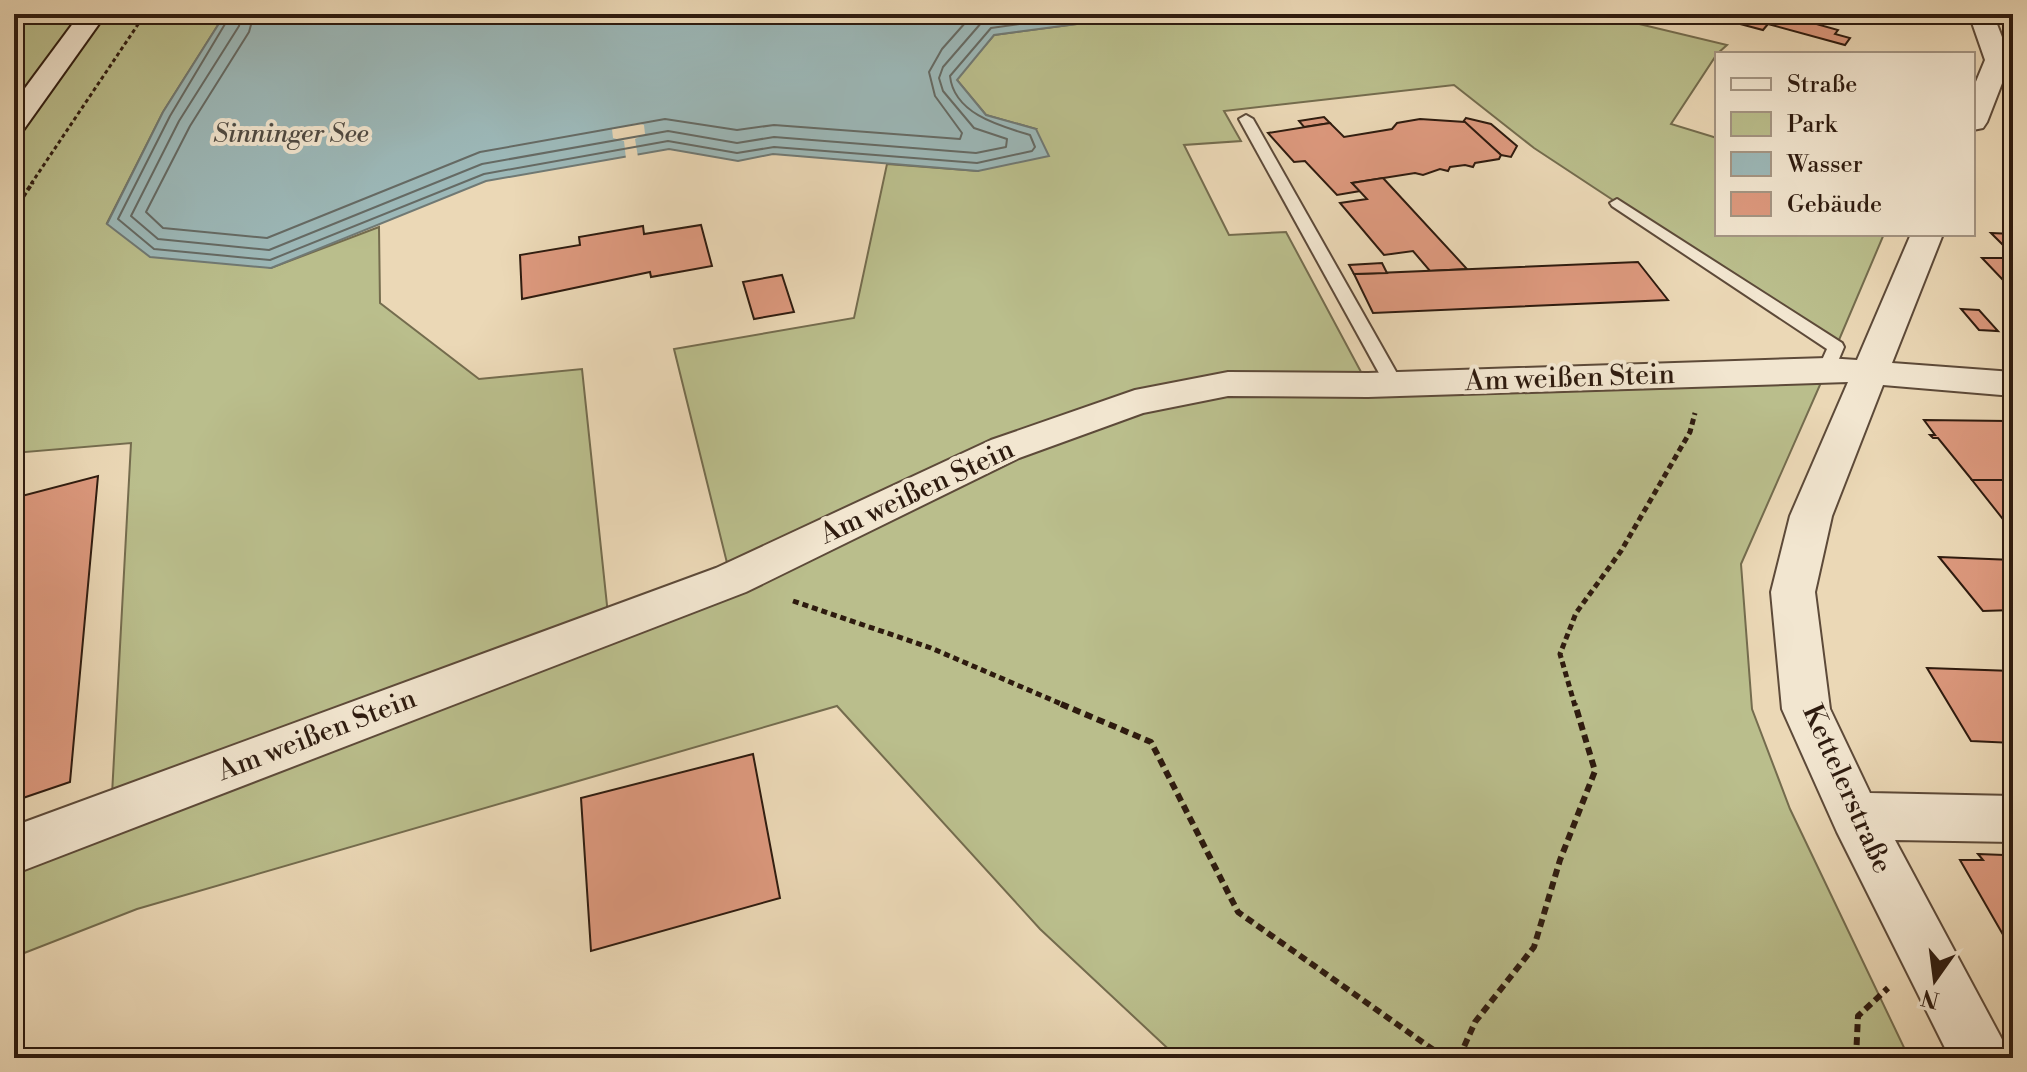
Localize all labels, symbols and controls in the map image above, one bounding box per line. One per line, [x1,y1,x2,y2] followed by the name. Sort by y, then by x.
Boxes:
[1715,52,1975,236] legend
[1787,70,1857,100] text: Straße
[1787,110,1838,140] text: Park
[213,118,369,150] water label: Sinninger See
[1786,150,1863,180] text: Wasser
[1787,190,1882,220] text: Gebäude
[1463,357,1676,399] street label: Am weißen Stein
[813,432,1020,553] street label: Am weißen Stein
[212,681,422,789] street label: Am weißen Stein
[1794,699,1900,879] street label: Kettelerstraße
[1895,940,1975,1020] north arrow
[1918,983,1942,1013] text: N

